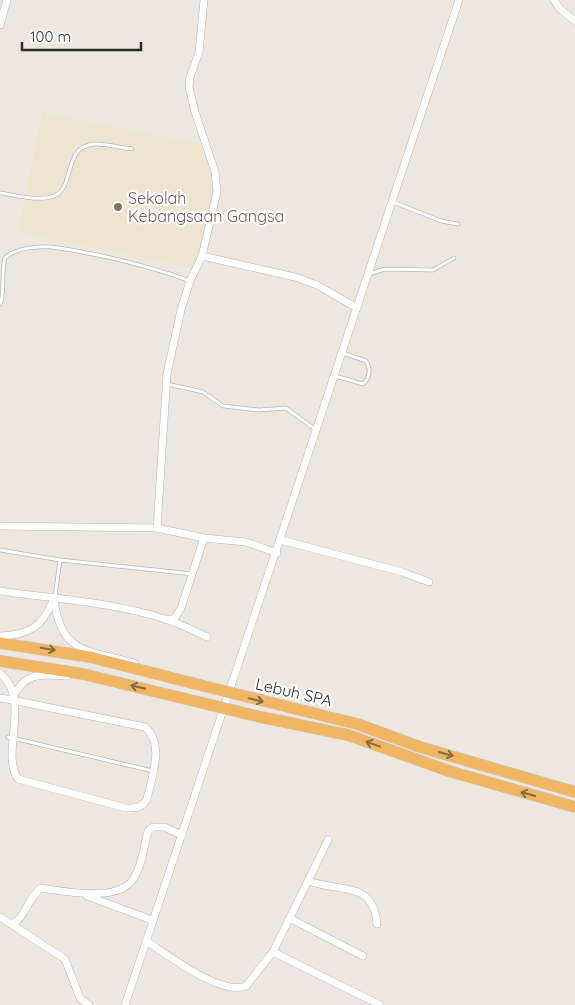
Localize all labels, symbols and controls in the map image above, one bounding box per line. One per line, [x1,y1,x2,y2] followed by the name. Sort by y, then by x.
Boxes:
[22,20,141,52] scale bar
[30,27,71,46] text: 100 m
[128,188,284,226] place label: Sekolah Kebangsaan Gangsa
[112,201,124,213] marker: Sekolah Kebangsaan Gangsa
[40,645,56,655] one-way arrow
[254,673,334,711] street label: Lebuh SPA
[131,682,147,691] one-way arrow
[247,696,263,705] one-way arrow
[366,739,382,748] one-way arrow
[437,750,453,759] one-way arrow
[520,788,536,798] one-way arrow

